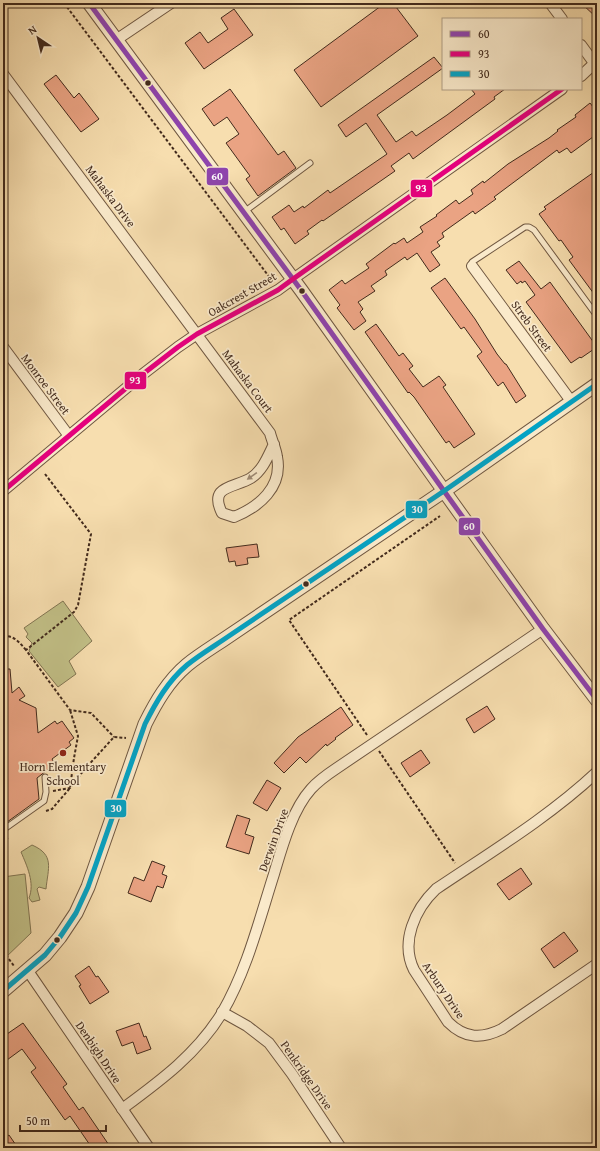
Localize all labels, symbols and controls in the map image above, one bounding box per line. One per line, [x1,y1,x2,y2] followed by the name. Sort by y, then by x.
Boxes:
[18,18,58,58] north arrow
[442,18,582,90] legend
[25,21,40,38] text: N
[478,25,490,42] text: 60
[478,45,490,62] text: 93
[478,65,490,82] text: 30
[143,78,153,88] unlabelled marker
[82,161,140,231] street label: Mahaska Drive
[206,167,229,186] line badge: 60
[211,168,223,184] text: 60
[410,179,433,198] line badge: 93
[415,180,427,196] text: 93
[205,267,280,321] street label: Oakcrest Street
[297,286,307,296] unlabelled marker
[508,297,557,356] street label: Streb Street
[219,346,278,417] street label: Mahaska Court
[17,350,75,419] street label: Monroe Street
[124,371,147,390] line badge: 93
[129,372,141,388] text: 93
[247,472,257,480] one-way arrow
[405,500,428,519] line badge: 30
[411,501,423,517] text: 30
[458,517,481,536] line badge: 60
[463,518,475,534] text: 60
[301,579,311,589] unlabelled marker
[58,748,68,758] marker: Horn Elementary School
[20,758,106,789] place label: Horn Elementary School
[104,799,127,818] line badge: 30
[110,800,122,816] text: 30
[254,806,292,874] street label: Derwin Drive
[52,935,62,945] unlabelled marker
[419,958,470,1022] street label: Arbury Drive
[72,1018,126,1087] street label: Denbigh Drive
[277,1037,337,1113] street label: Penkridge Drive
[20,1107,106,1133] scale bar
[26,1112,50,1129] text: 50 m

